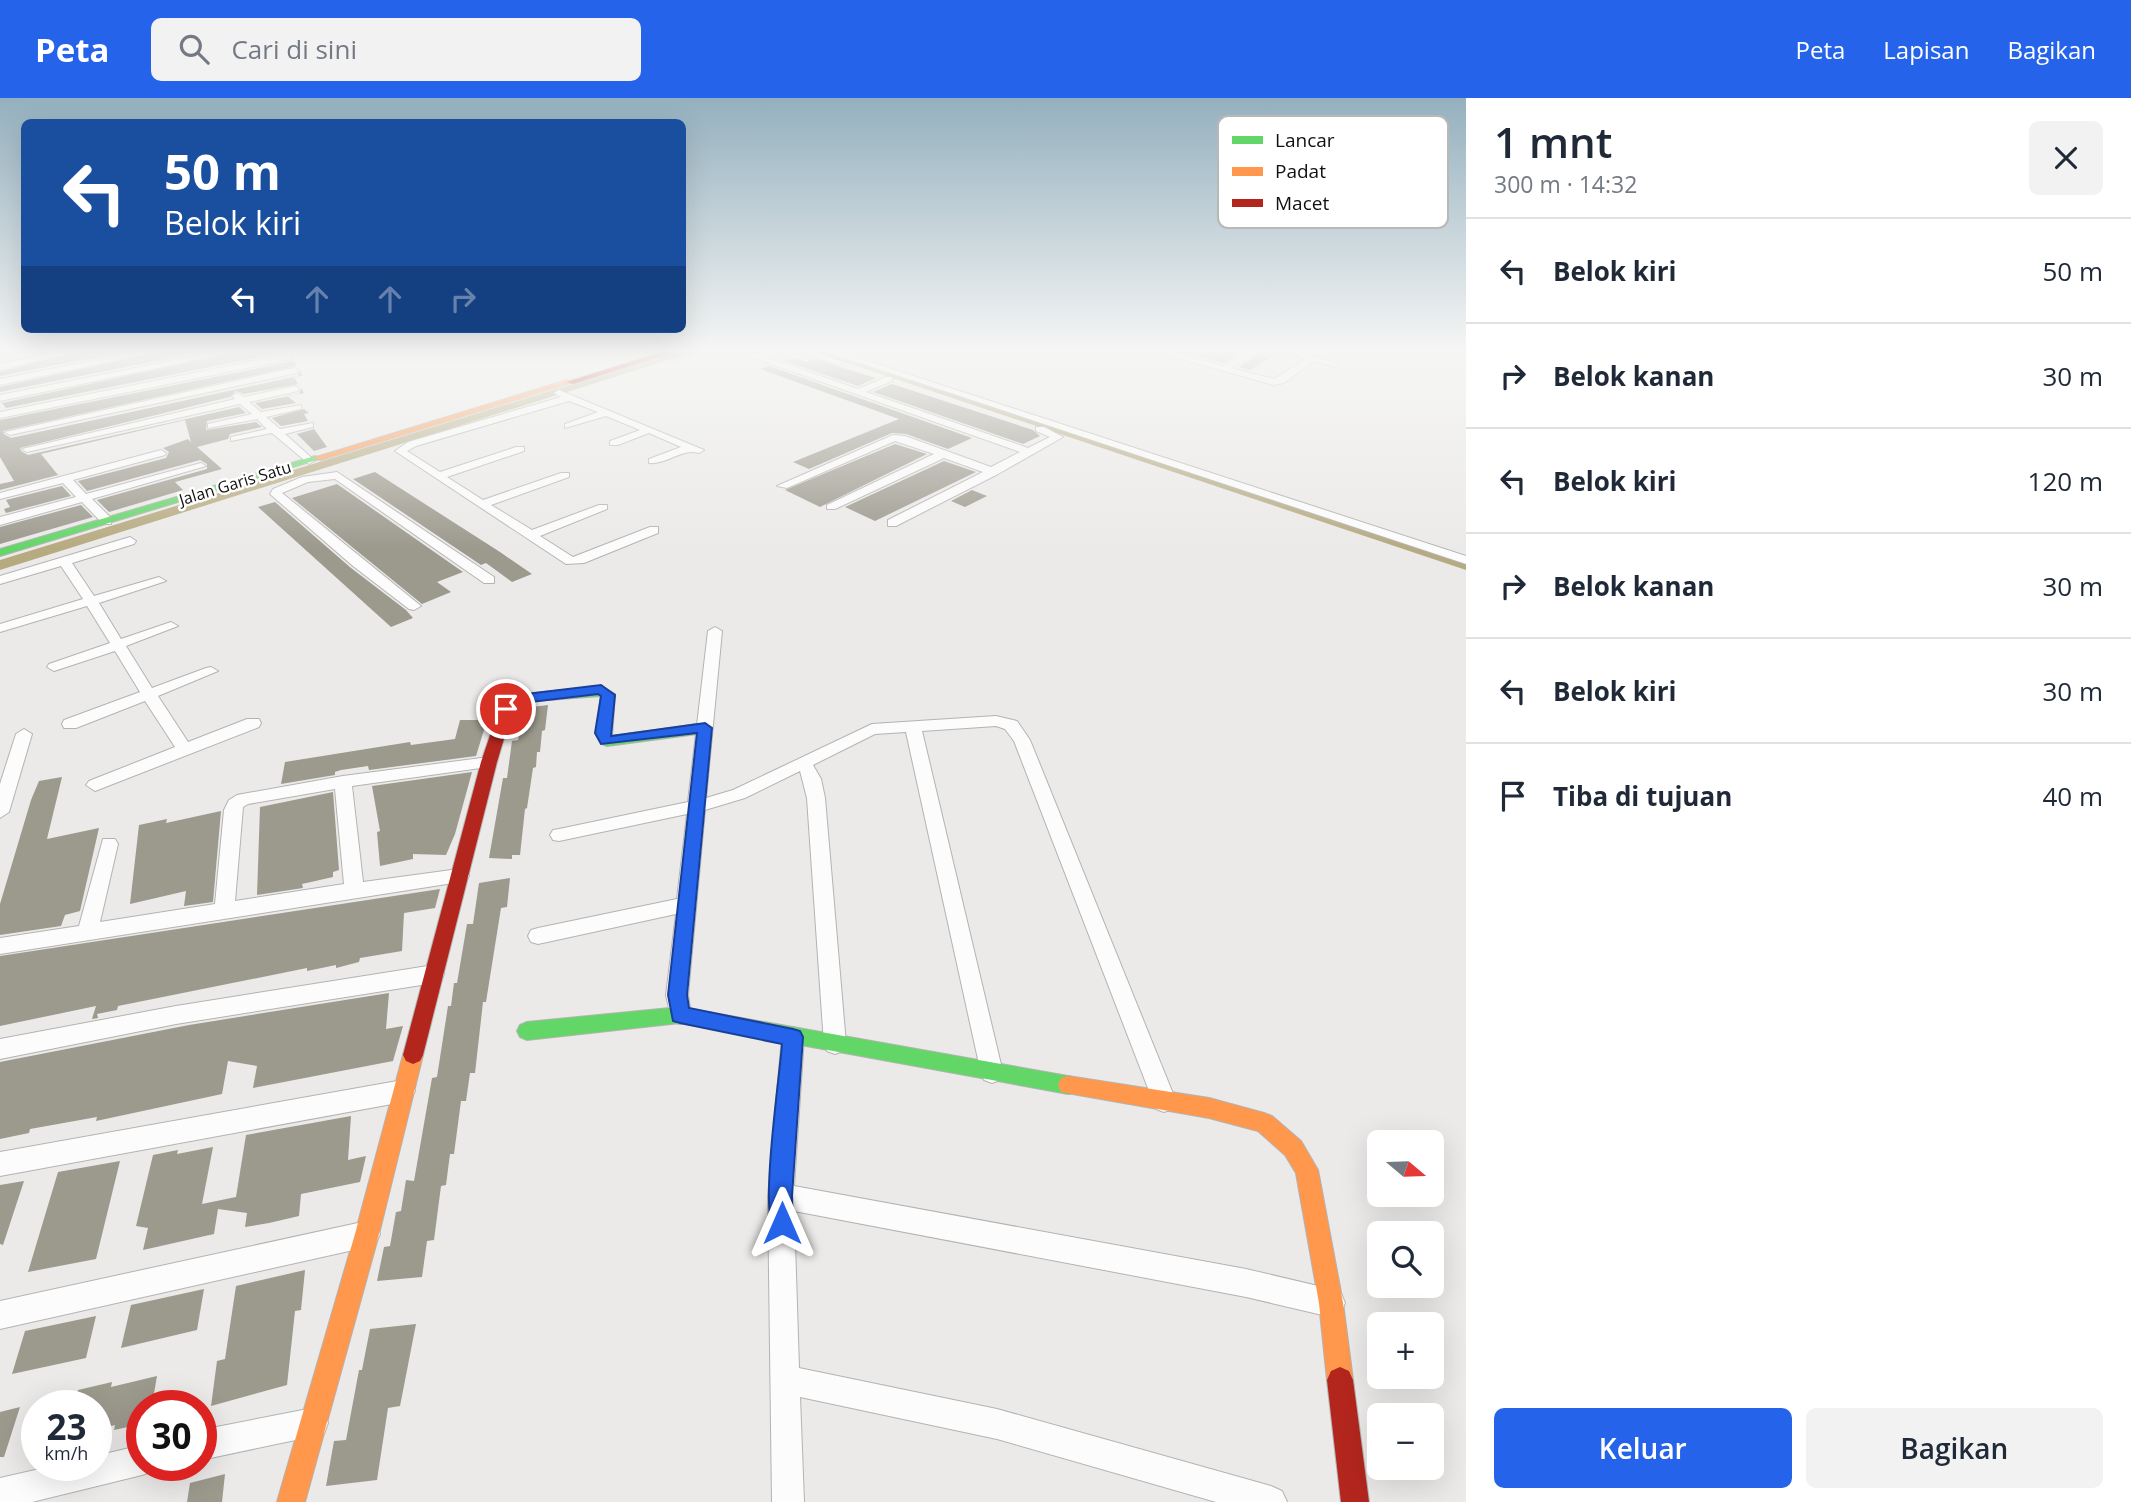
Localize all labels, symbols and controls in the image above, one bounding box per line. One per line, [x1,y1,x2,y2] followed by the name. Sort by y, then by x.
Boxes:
[151,18,641,81] search box
[35,27,109,72] text: Peta
[175,30,213,68] icon: search
[231,31,357,67] text: Cari di sini
[1795,33,1845,66] text: Peta
[1883,33,1969,66] text: Lapisan
[2007,33,2096,66] text: Bagikan
[1494,113,1612,170] text: 1 mnt
[1218,116,1448,228] legend
[2029,121,2103,195] button: close
[1275,127,1335,153] text: Lancar
[164,138,281,204] text: 50 m
[49,147,140,238] icon: left
[1275,158,1326,184] text: Padat
[1494,168,1637,200] text: 300 m · 14:32
[1275,190,1329,216] text: Macet
[164,201,301,244] text: Belok kiri
[1494,252,1532,290] icon: left
[1553,253,1677,289] text: Belok kiri
[2042,253,2103,289] text: 50 m
[225,280,263,318] icon: left
[298,280,336,318] icon: ahead
[371,280,409,318] icon: ahead
[444,280,482,318] icon: right
[1494,357,1532,395] icon: right
[1553,358,1714,394] text: Belok kanan
[2042,358,2103,394] text: 30 m
[174,456,294,511] street label: Jalan Garis Satu
[1494,462,1532,500] icon: left
[1553,463,1677,499] text: Belok kiri
[2028,463,2103,499] text: 120 m
[1494,567,1532,605] icon: right
[1553,568,1714,604] text: Belok kanan
[2042,568,2103,604] text: 30 m
[1494,672,1532,710] icon: left
[1553,673,1677,709] text: Belok kiri
[2042,673,2103,709] text: 30 m
[476,679,536,739] pin
[487,690,525,728] icon: arrive
[1494,777,1532,815] icon: arrive
[1553,778,1732,814] text: Tiba di tujuan
[2042,778,2103,814] text: 40 m
[1367,1130,1444,1208] north arrow
[1367,1130,1444,1480] map controls
[745,1186,819,1260] position arrow
[1367,1221,1444,1298] button: search
[1367,1312,1444,1389] button: +
[126,1390,217,1481] speed limit sign: 30
[46,1403,87,1450] text: 23
[1367,1403,1444,1480] button: −
[1494,1408,1792,1488] button: Keluar
[1806,1408,2103,1488] button: Bagikan
[45,1441,88,1465] text: km/h

